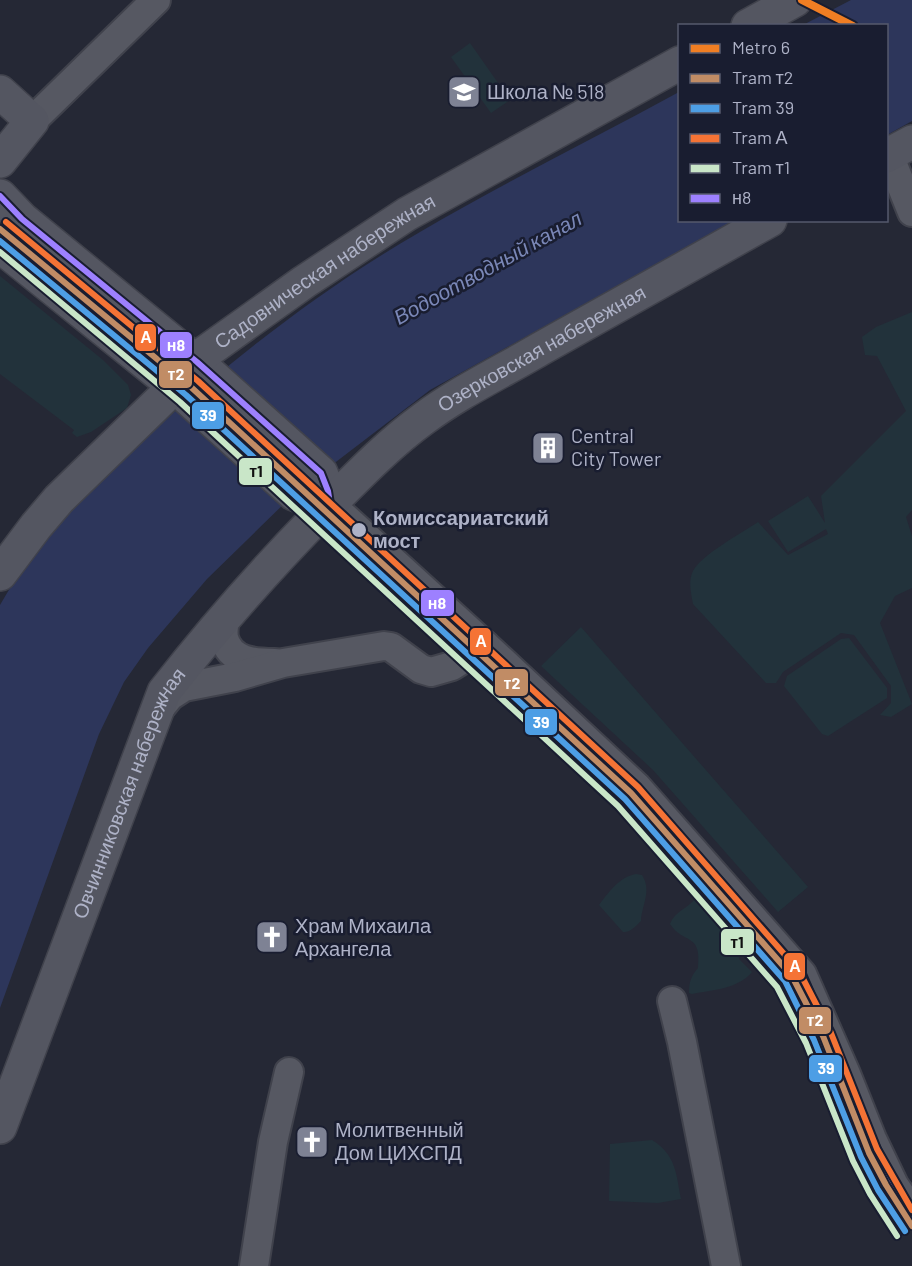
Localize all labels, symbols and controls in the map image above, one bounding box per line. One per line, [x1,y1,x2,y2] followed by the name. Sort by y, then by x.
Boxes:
[678,24,888,222] legend
[732,36,790,58] text: Metro 6
[732,66,793,88] text: Tram т2
[446,74,482,110] school or university icon: Школа № 518
[487,79,604,103] place label: Школа № 518
[732,96,794,118] text: Tram 39
[732,126,788,148] text: Tram А
[732,156,790,178] text: Tram т1
[732,186,751,208] text: н8
[209,188,439,353] street label: Садовническая набережная
[389,205,586,329] water label: Водоотводный канал
[433,279,649,416] street label: Озерковская набережная
[134,323,157,352] line badge: А
[140,327,152,346] text: А
[159,331,193,359] line badge: н8
[167,335,186,354] text: н8
[158,360,193,389] line badge: т2
[168,364,184,383] text: т2
[191,401,225,430] line badge: 39
[199,405,217,424] text: 39
[571,423,661,470] place label: Central City Tower
[530,430,566,466] building icon: Central City Tower
[238,457,273,486] line badge: т1
[249,461,263,480] text: т1
[373,505,549,552] place label: Комиссариатский мост
[350,521,368,539] marker: Комиссариатский мост
[420,589,455,617] line badge: н8
[428,593,447,612] text: н8
[469,627,492,656] line badge: А
[475,631,487,650] text: А
[67,662,190,922] street label: Овчинниковская набережная
[494,668,529,697] line badge: т2
[504,673,520,692] text: т2
[524,708,558,736] line badge: 39
[532,712,550,731] text: 39
[295,913,432,960] place label: Храм Михаила Архангела
[254,919,290,955] church icon: Храм Михаила Архангела
[720,928,755,956] line badge: т1
[730,932,744,951] text: т1
[783,952,806,981] line badge: А
[789,956,801,975] text: А
[798,1006,832,1035] line badge: т2
[807,1010,823,1029] text: т2
[808,1054,843,1083] line badge: 39
[817,1058,835,1077] text: 39
[335,1117,464,1164] place label: Молитвенный Дом ЦИХСПД
[294,1124,330,1160] church icon: Молитвенный Дом ЦИХСПД

